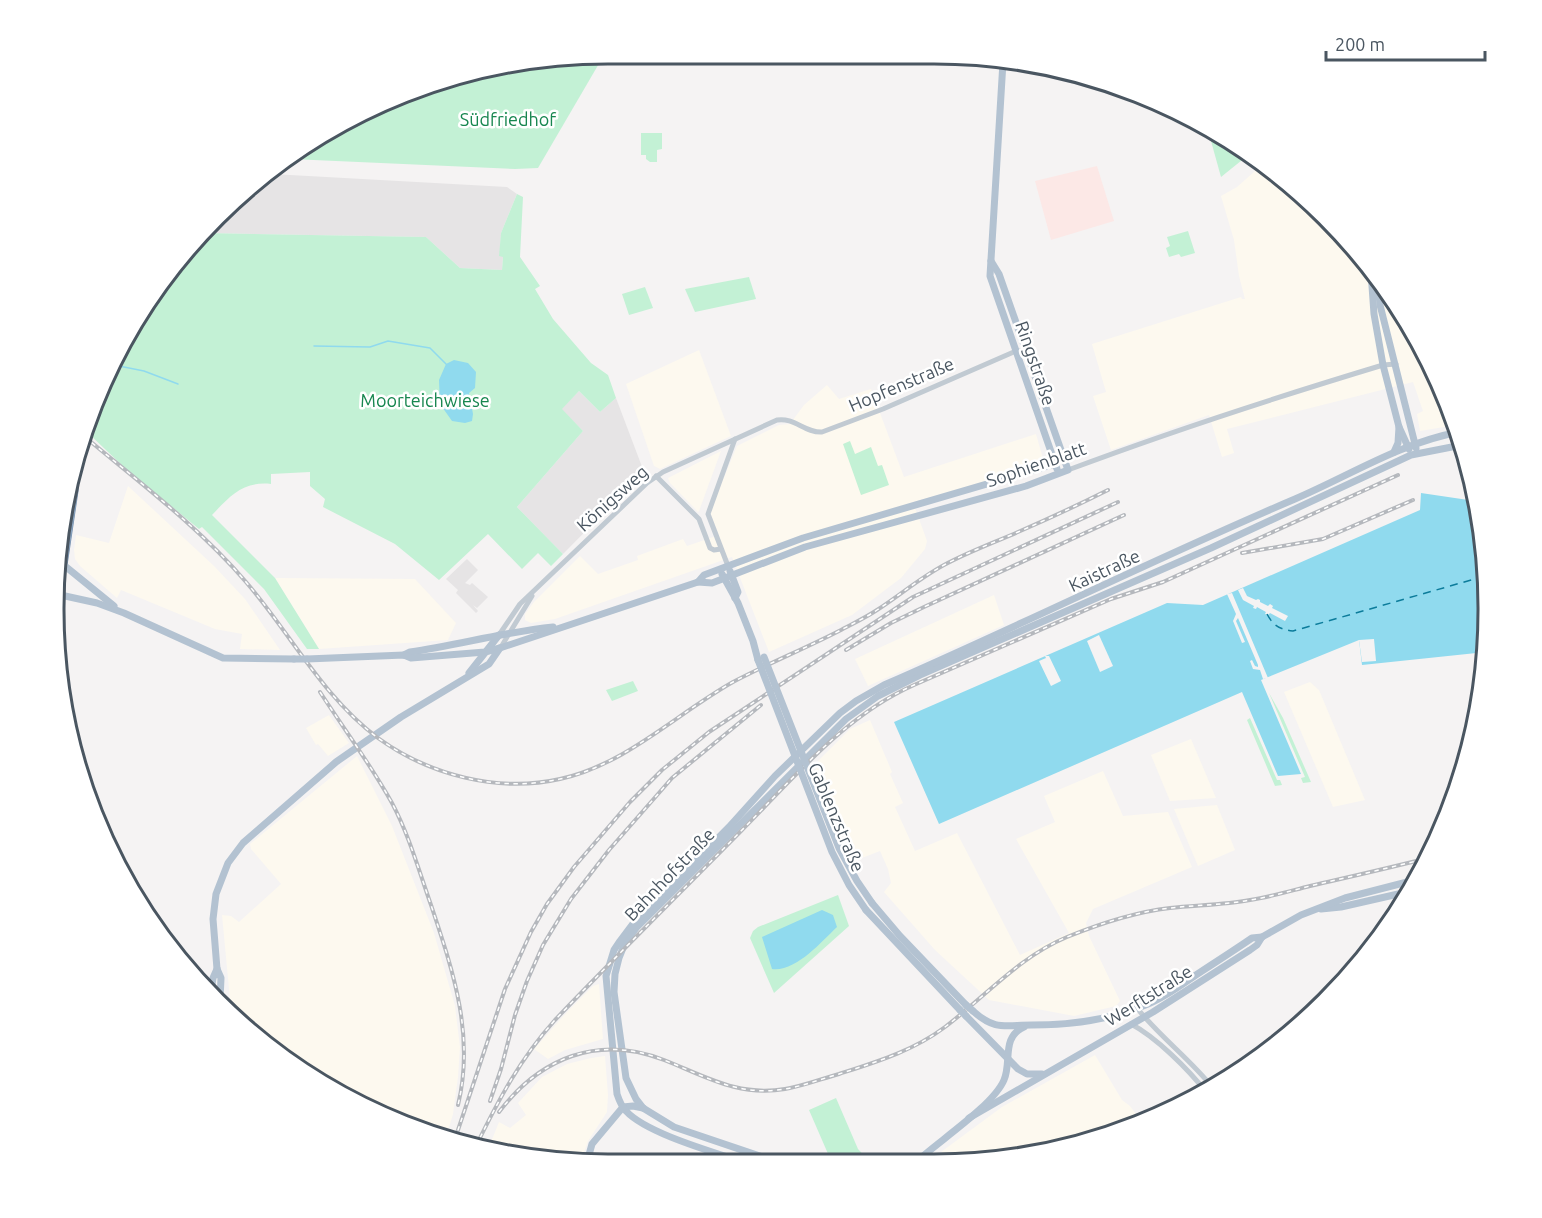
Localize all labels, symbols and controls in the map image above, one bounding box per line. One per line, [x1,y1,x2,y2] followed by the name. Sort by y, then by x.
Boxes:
[1326,24,1485,62] scale bar
[1335,34,1385,54] text: 200 m
[460,109,556,129] park label: Südfriedhof
[1012,318,1060,408] street label: Ringstraße
[845,353,957,415] street label: Hopfenstraße
[360,390,490,410] park label: Moorteichwiese
[984,438,1088,490] street label: Sophienblatt
[572,461,652,535] street label: Königsweg
[1065,545,1143,595] street label: Kaistraße
[805,759,869,875] street label: Gablenzstraße
[620,824,718,924] street label: Bahnhofstraße
[1101,960,1195,1030] street label: Werftstraße

